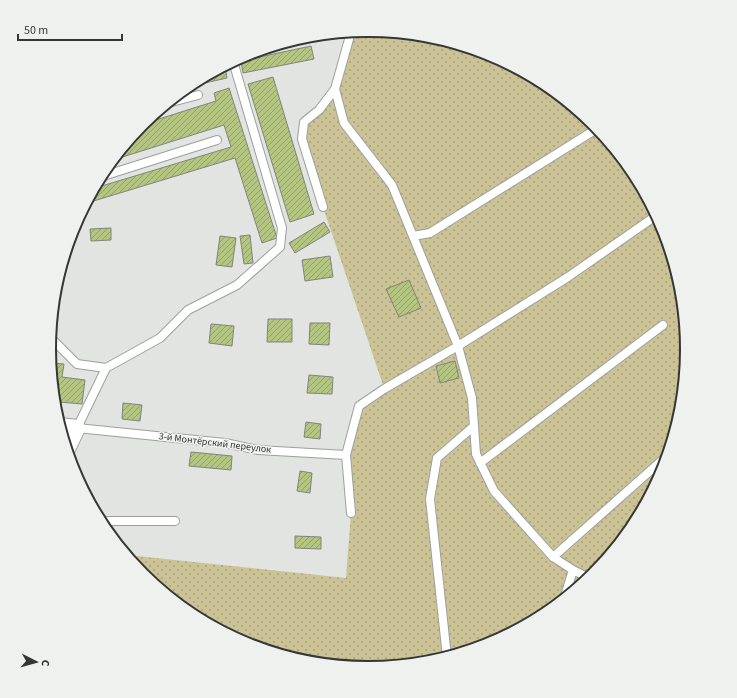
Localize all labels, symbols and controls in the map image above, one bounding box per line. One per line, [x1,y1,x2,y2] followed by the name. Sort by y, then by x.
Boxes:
[18,16,122,42] scale bar
[24,22,48,39] text: 50 m
[158,429,272,457] street label: 3-й Монтёрский переулок
[16,642,56,682] north arrow
[38,659,53,668] text: С

